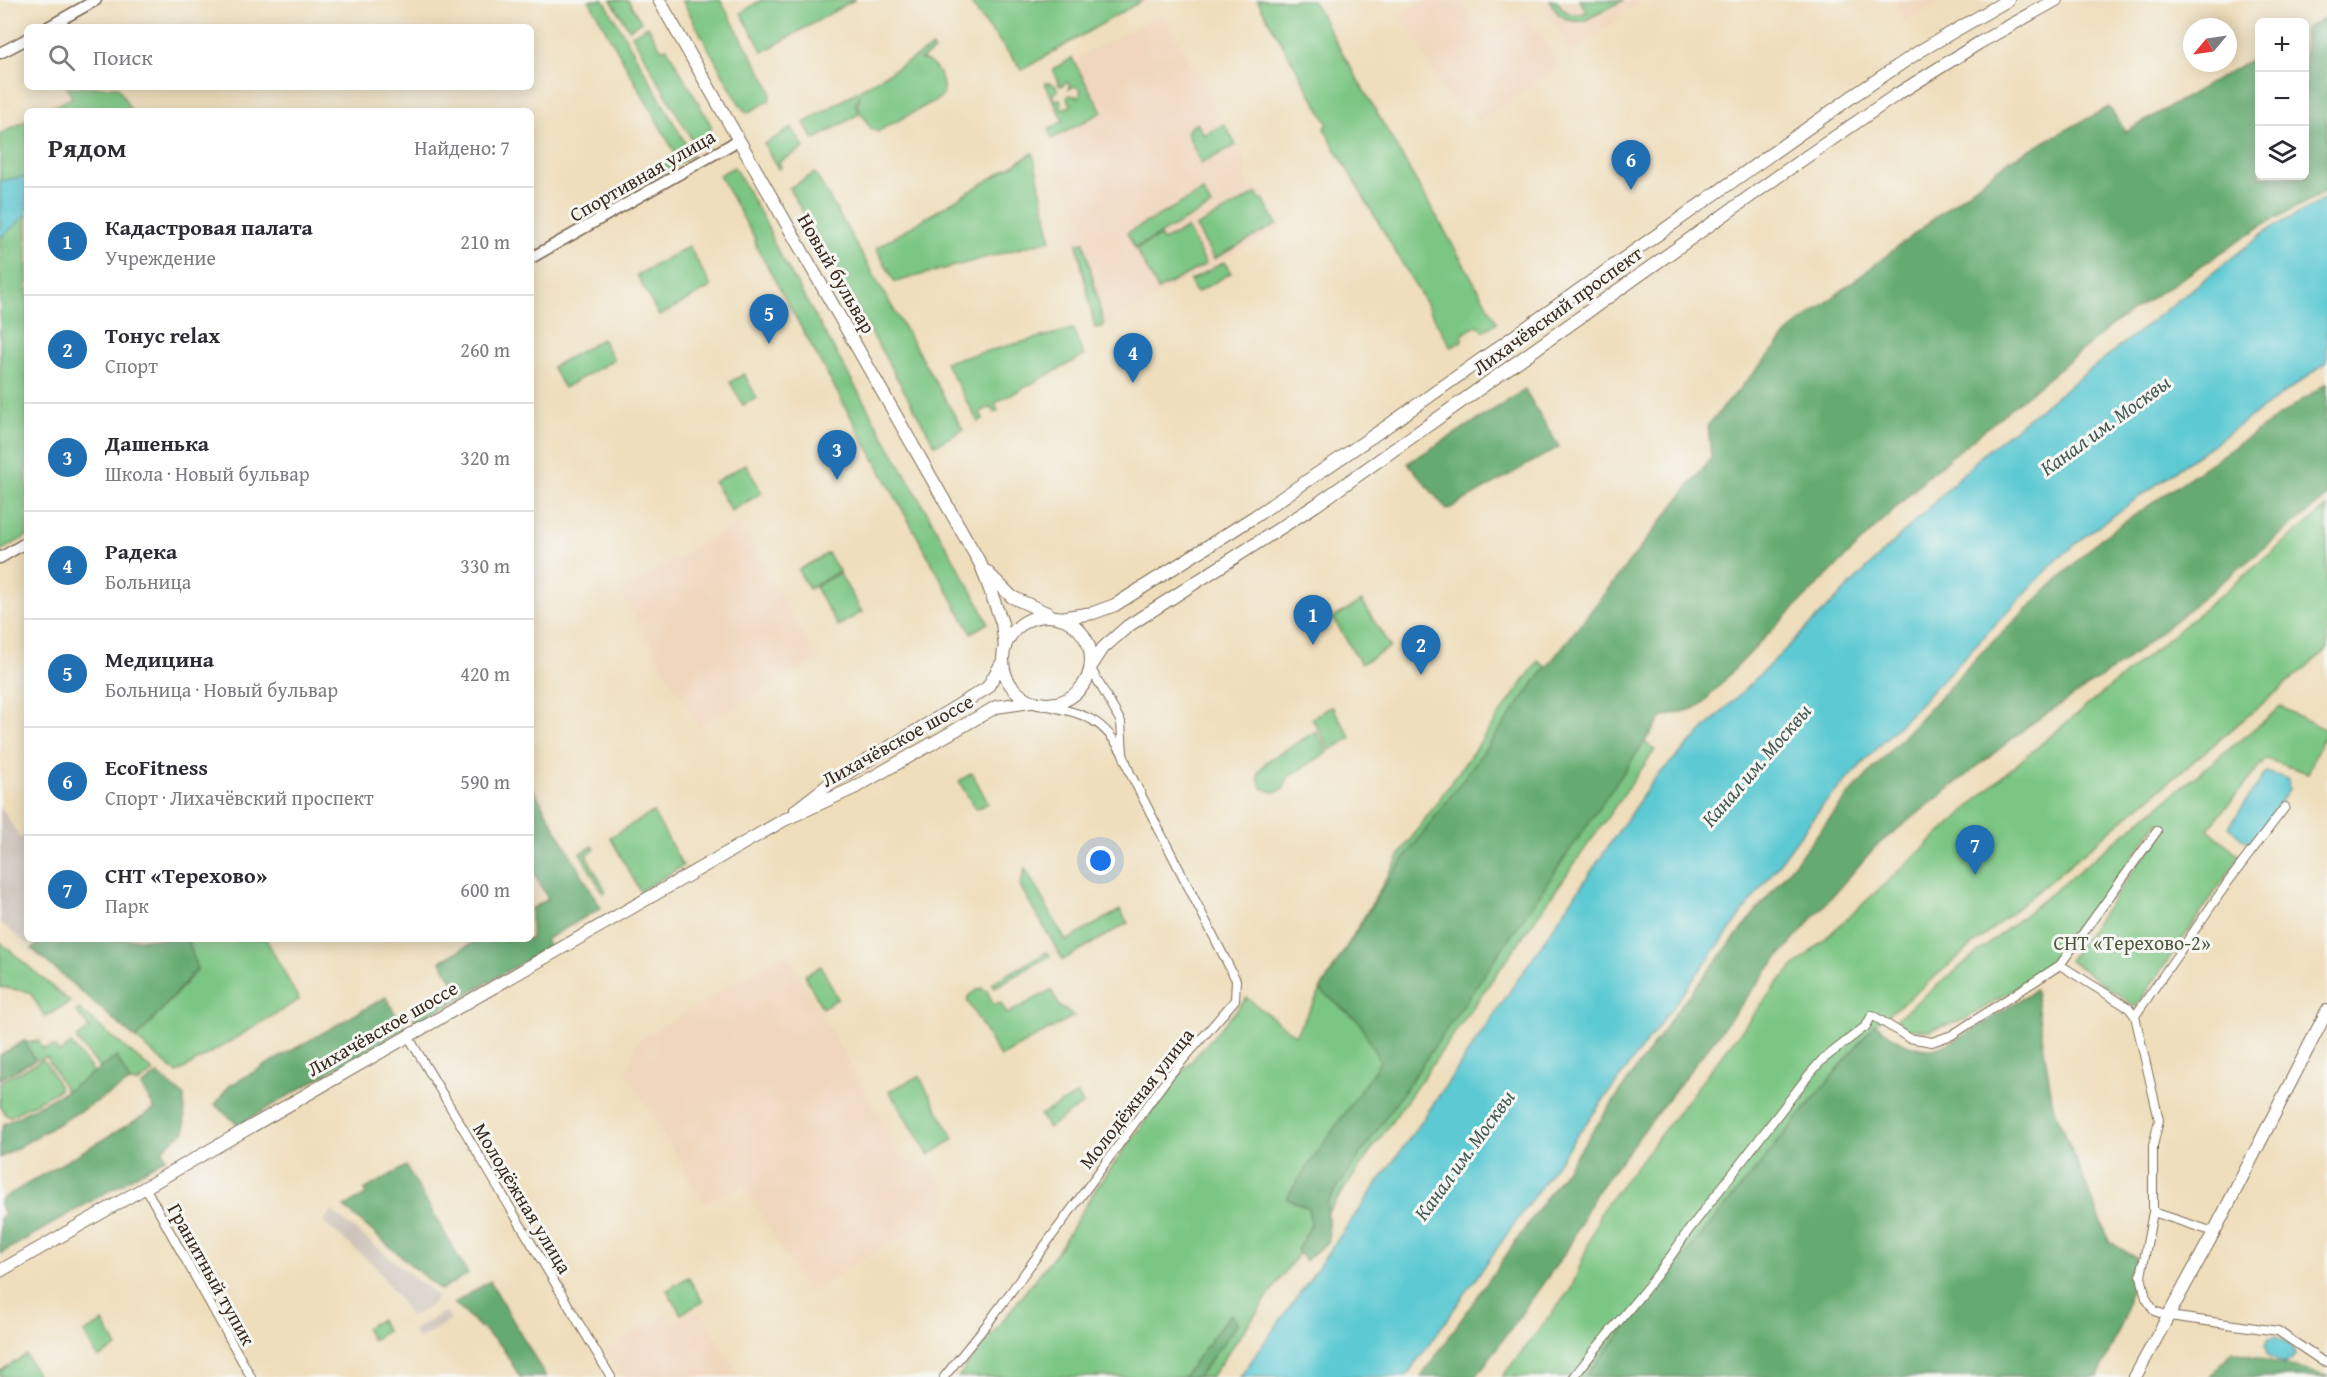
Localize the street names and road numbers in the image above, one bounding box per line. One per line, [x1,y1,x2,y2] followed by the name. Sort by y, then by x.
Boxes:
[564,121,721,229] street label: Спортивная улица
[791,208,883,339] street label: Новый бульвар
[1466,238,1648,382] street label: Лихачёвский проспект
[816,686,978,794] street label: Лихачёвское шоссе
[301,973,463,1083] street label: Лихачёвское шоссе
[1072,1021,1201,1175] street label: Молодёжная улица
[466,1117,580,1279] street label: Молодёжная улица
[161,1198,263,1351] street label: Гранитный тупик

